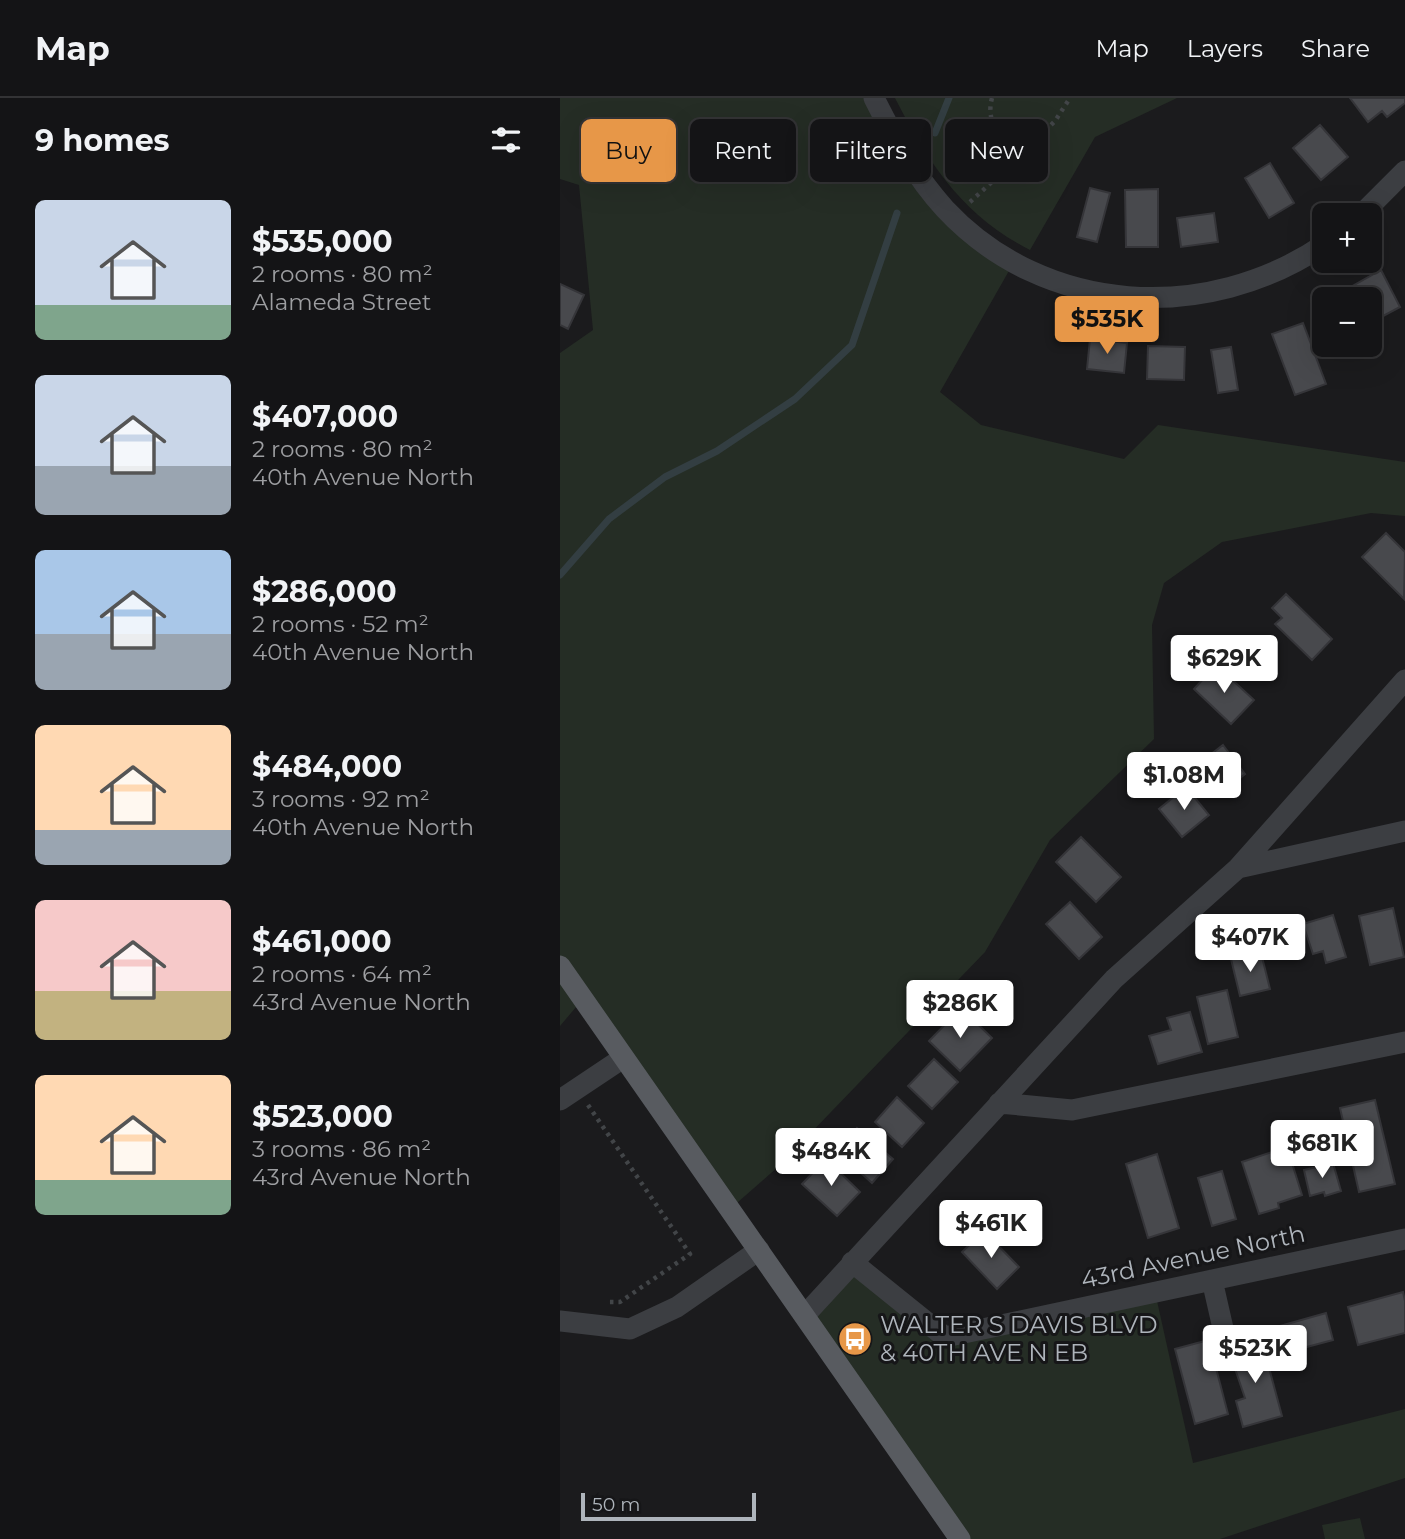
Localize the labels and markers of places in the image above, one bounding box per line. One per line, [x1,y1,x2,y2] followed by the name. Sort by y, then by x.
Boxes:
[1058,296,1156,356] pin: $535K
[1175,636,1273,695] pin: $629K
[1127,752,1241,812] pin: $1.08M
[1201,914,1299,974] pin: $407K
[911,981,1009,1040] pin: $286K
[1273,1121,1371,1180] pin: $681K
[782,1128,880,1188] pin: $484K
[942,1200,1040,1260] pin: $461K
[880,1310,1158,1367] place label: WALTER S DAVIS BLVD & 40TH AVE N EB
[836,1320,874,1358] bus stop icon: WALTER S DAVIS BLVD & 40TH AVE N EB
[1206,1326,1304,1385] pin: $523K

